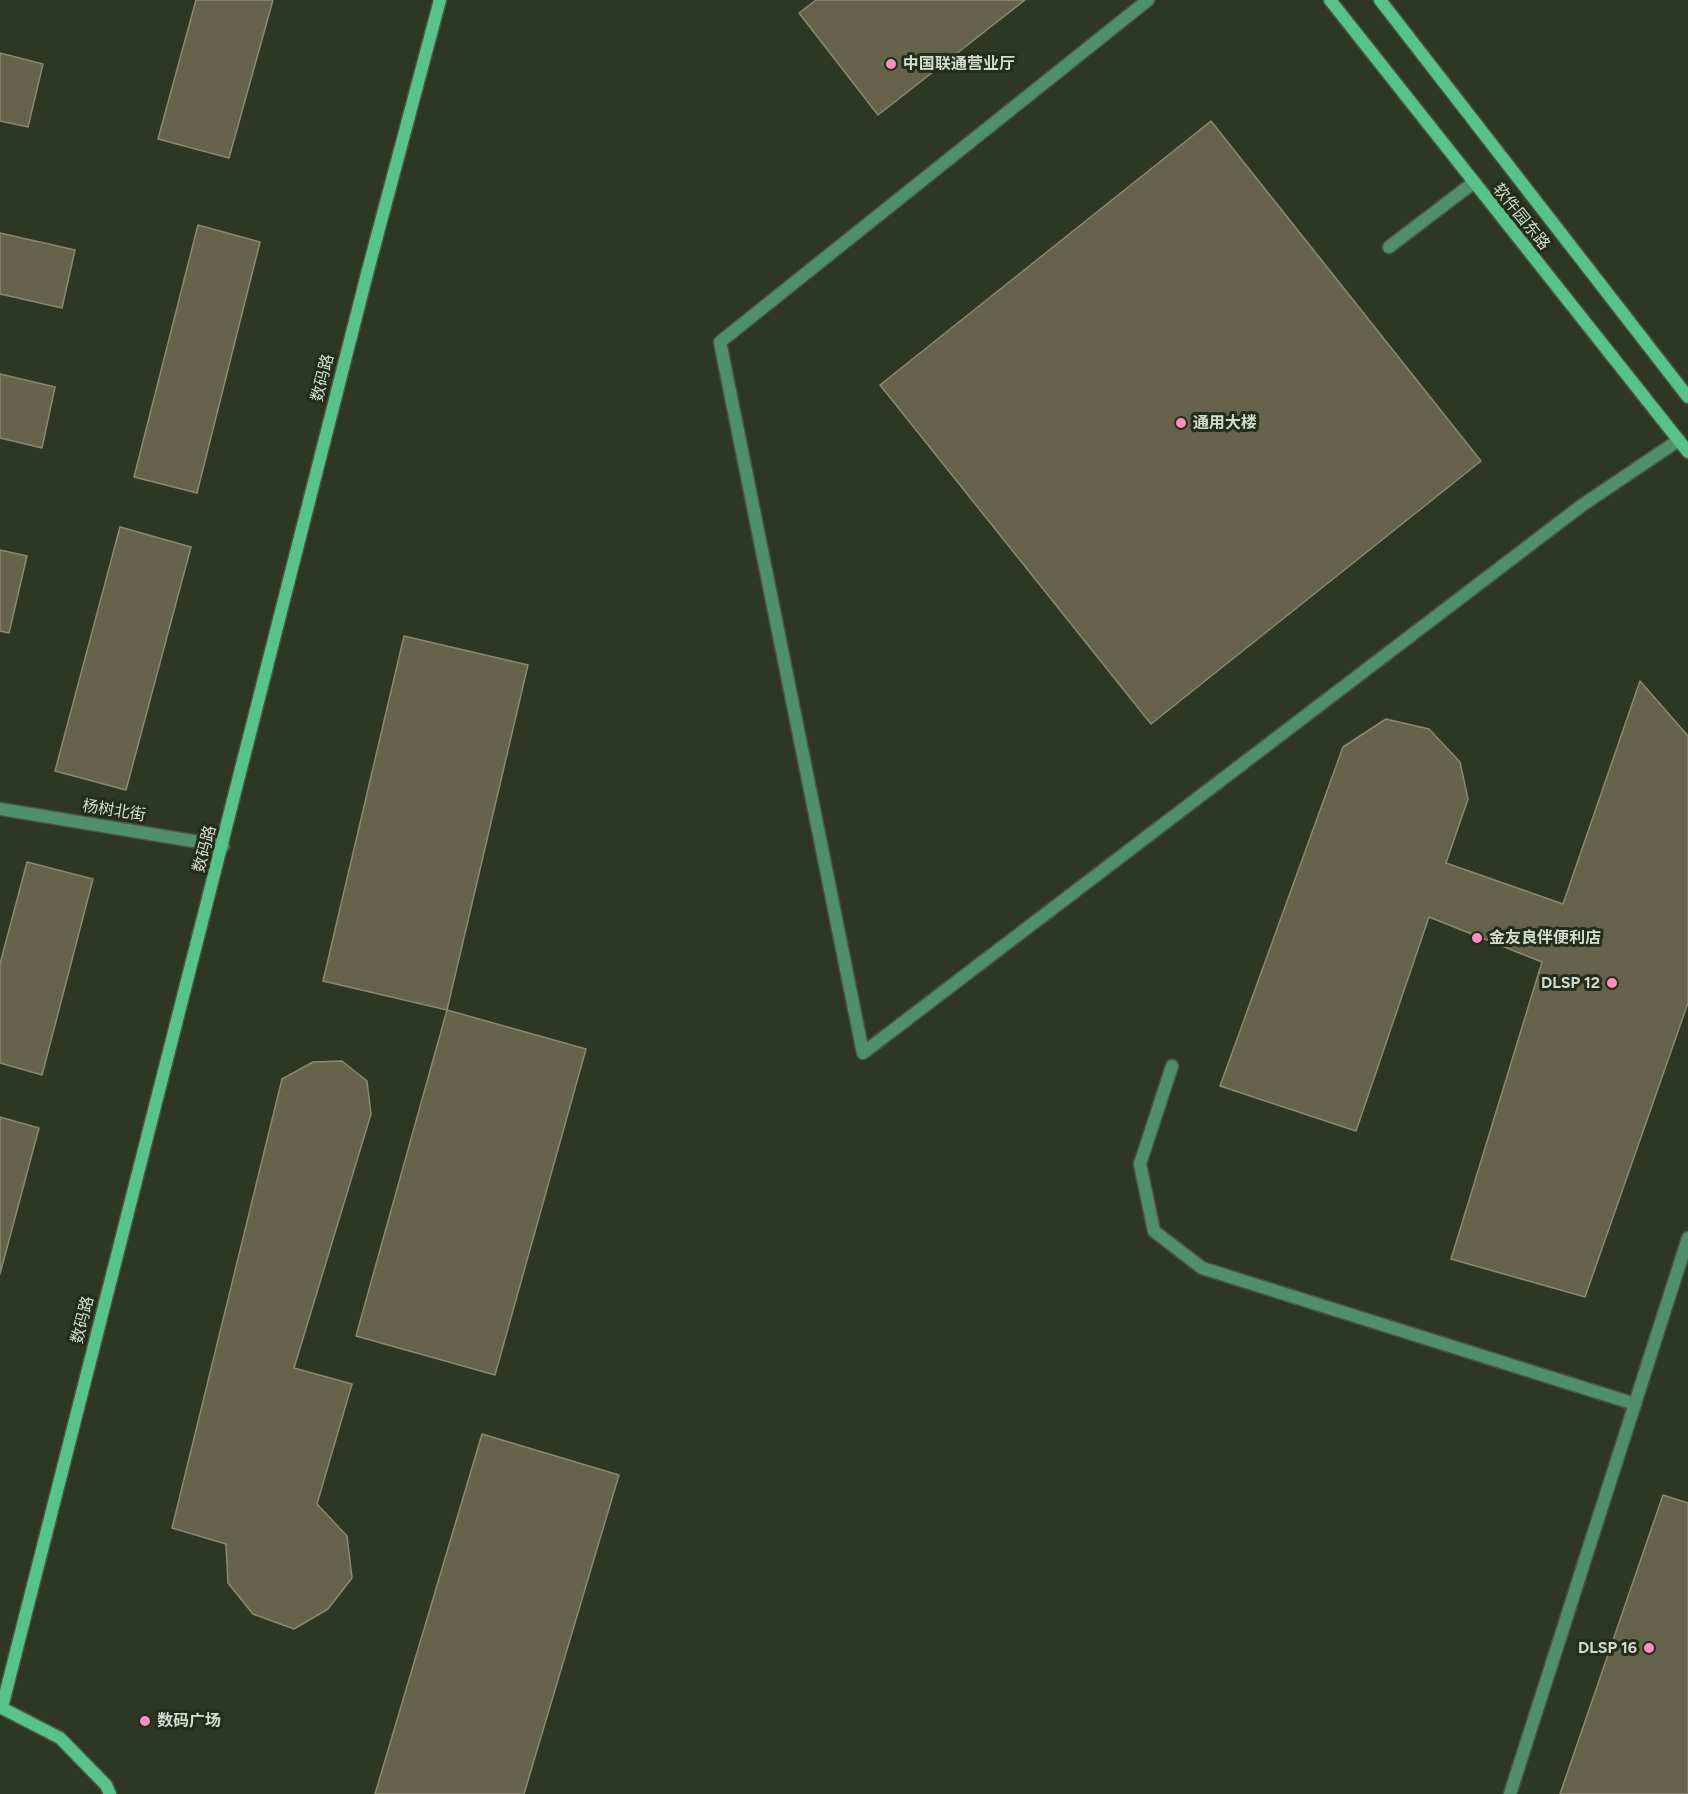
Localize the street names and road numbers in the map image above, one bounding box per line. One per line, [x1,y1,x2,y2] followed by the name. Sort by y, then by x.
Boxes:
[1488,180,1554,254] street label: 软件园东路
[308,352,338,404] street label: 数码路
[81,797,147,825] street label: 杨树北街
[190,823,220,875] street label: 数码路
[68,1294,98,1346] street label: 数码路

